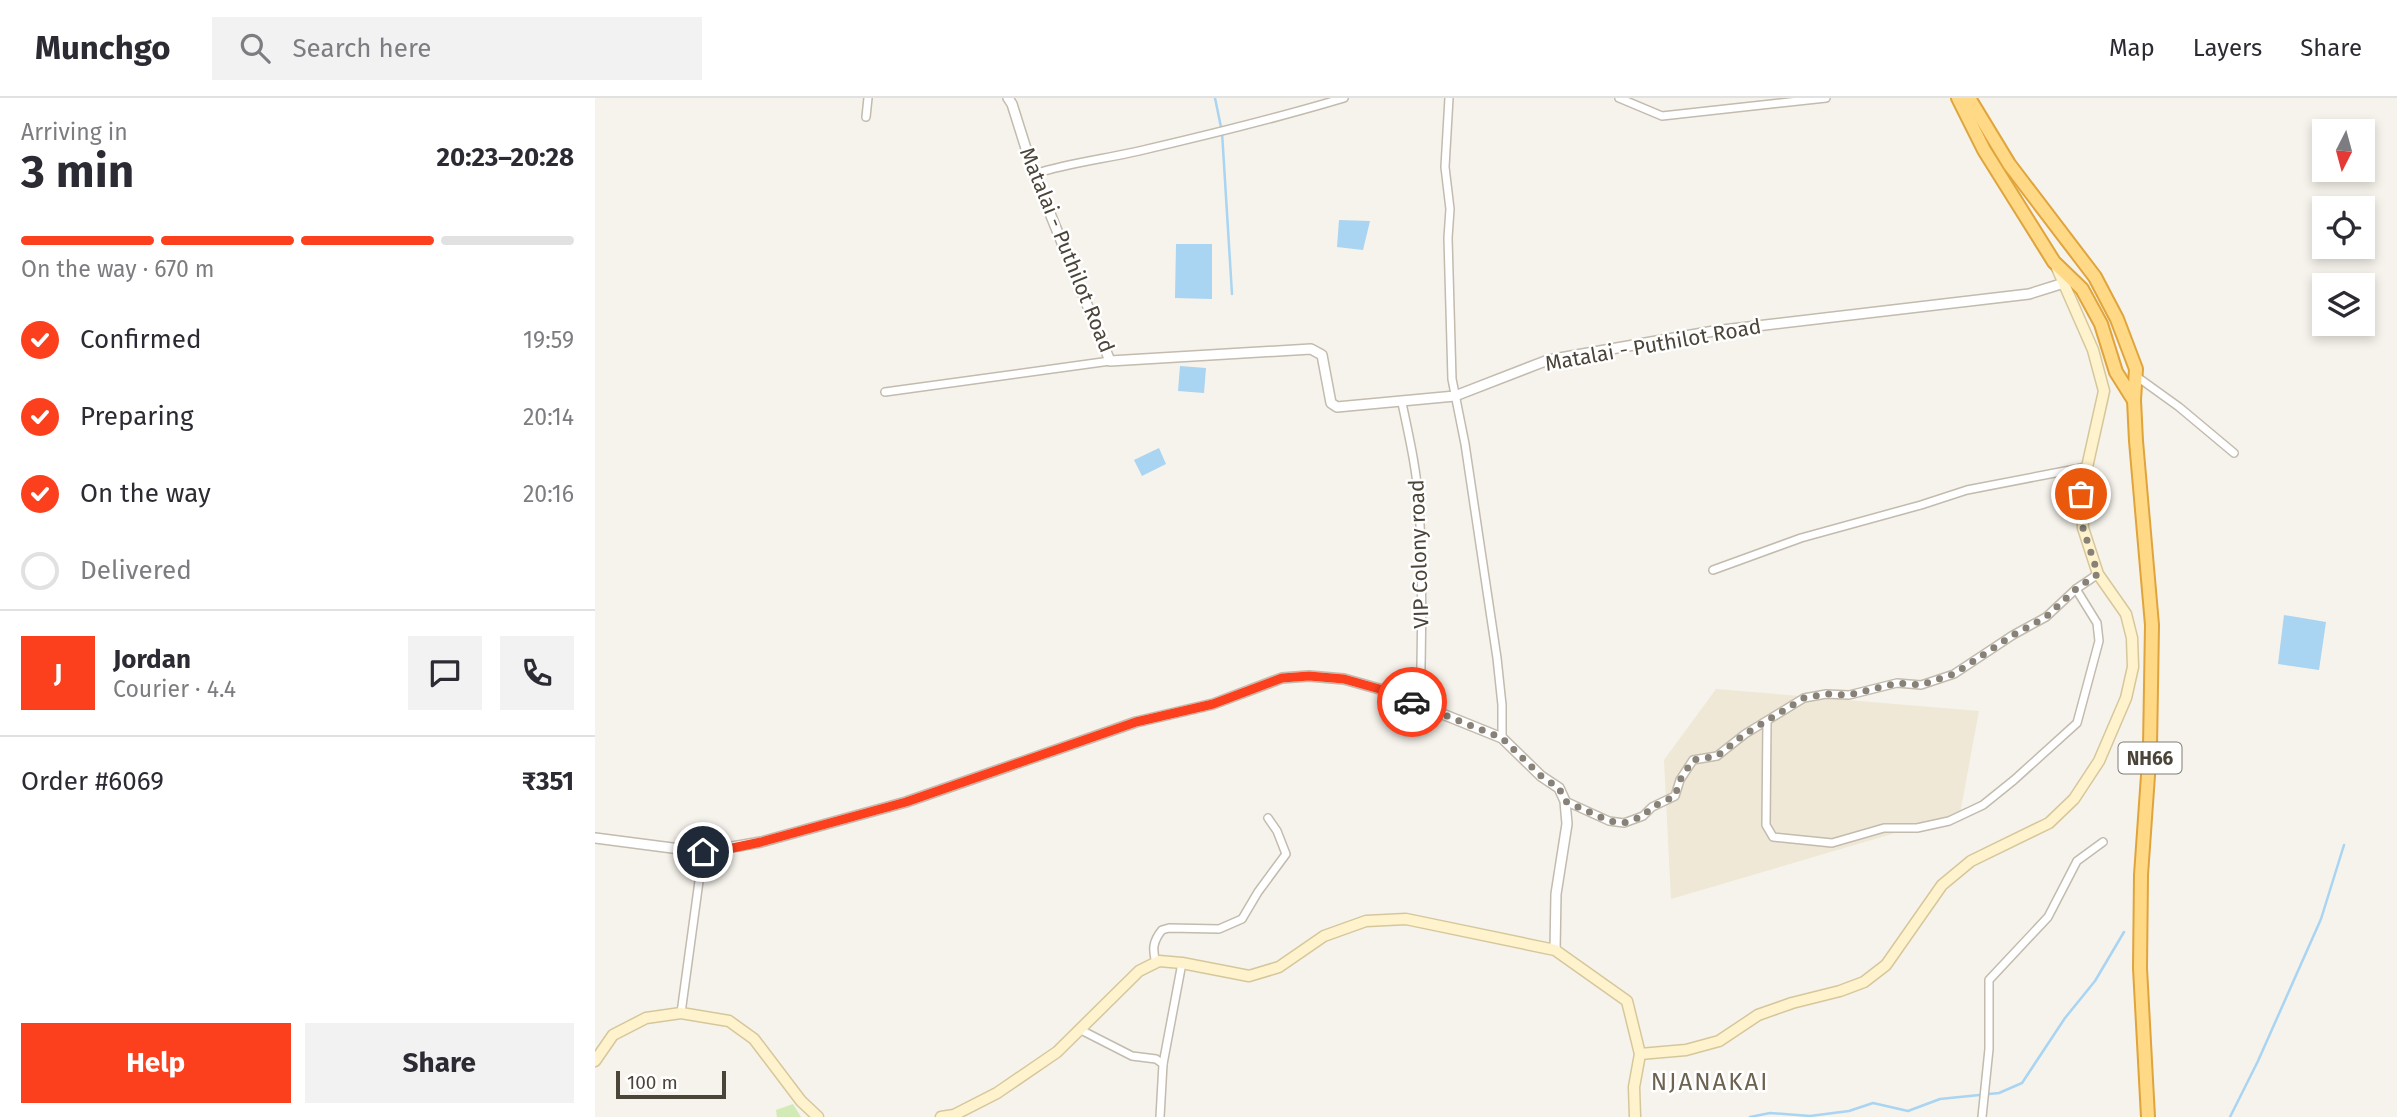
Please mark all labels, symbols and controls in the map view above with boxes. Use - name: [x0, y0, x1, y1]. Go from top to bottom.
- search box: [212, 17, 702, 80]
- text: Munchgo: [35, 28, 170, 68]
- icon: search: [236, 29, 274, 67]
- text: Search here: [292, 33, 431, 64]
- text: Map: [2109, 34, 2155, 62]
- text: Layers: [2193, 34, 2262, 62]
- text: Share: [2300, 34, 2362, 62]
- text: Arriving in: [21, 118, 128, 146]
- north arrow: [2312, 119, 2375, 182]
- map controls: [2312, 119, 2375, 336]
- text: 20:23–20:28: [437, 142, 574, 173]
- text: 3 min: [21, 144, 134, 199]
- street label: Matalai - Puthilot Road: [1014, 144, 1120, 356]
- button: locate: [2312, 196, 2375, 259]
- text: On the way · 670 m: [21, 255, 215, 283]
- button: layers: [2312, 273, 2375, 336]
- street label: Matalai - Puthilot Road: [1543, 313, 1763, 377]
- icon: check: [21, 321, 59, 359]
- text: Confirmed: [80, 324, 201, 355]
- text: 19:59: [523, 326, 574, 354]
- icon: check: [21, 398, 59, 436]
- text: Preparing: [80, 401, 193, 432]
- text: 20:14: [523, 403, 574, 431]
- pin: [2051, 464, 2111, 524]
- icon: check: [21, 475, 59, 513]
- icon: bag: [2062, 475, 2100, 513]
- text: On the way: [80, 478, 211, 509]
- street label: VIP Colony road: [1403, 479, 1435, 629]
- text: 20:16: [523, 480, 574, 508]
- text: Delivered: [80, 555, 192, 586]
- button: chat: [408, 636, 482, 710]
- button: phone: [500, 636, 574, 710]
- text: Jordan: [113, 644, 191, 675]
- text: J: [54, 658, 62, 689]
- courier: [1377, 667, 1447, 737]
- text: Courier · 4.4: [113, 675, 236, 703]
- icon: car: [1393, 683, 1431, 721]
- road number: NH66: [2119, 743, 2181, 774]
- text: Order #6069: [21, 766, 164, 797]
- text: ₹351: [522, 766, 574, 797]
- pin: [673, 822, 733, 882]
- icon: home: [684, 833, 722, 871]
- button: Help: [21, 1023, 291, 1103]
- button: Share: [305, 1023, 574, 1103]
- scale bar: [616, 1068, 726, 1100]
- district label: NJANAKAI: [1651, 1068, 1769, 1096]
- text: 100 m: [627, 1071, 678, 1094]

